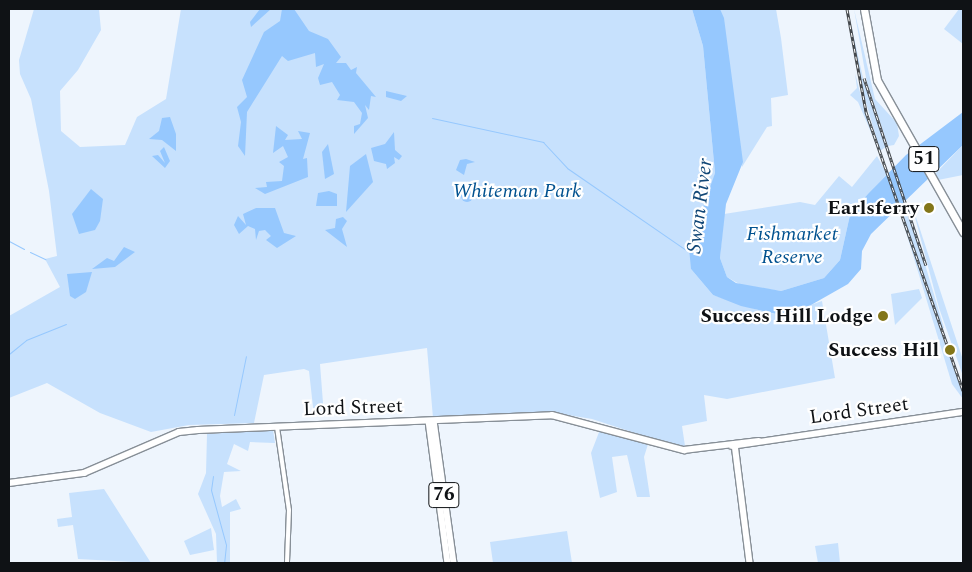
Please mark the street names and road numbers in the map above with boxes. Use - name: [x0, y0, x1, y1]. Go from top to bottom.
- road number: 51: [908, 142, 940, 176]
- street label: Lord Street: [808, 392, 910, 430]
- street label: Lord Street: [303, 394, 403, 422]
- road number: 76: [428, 478, 460, 512]

